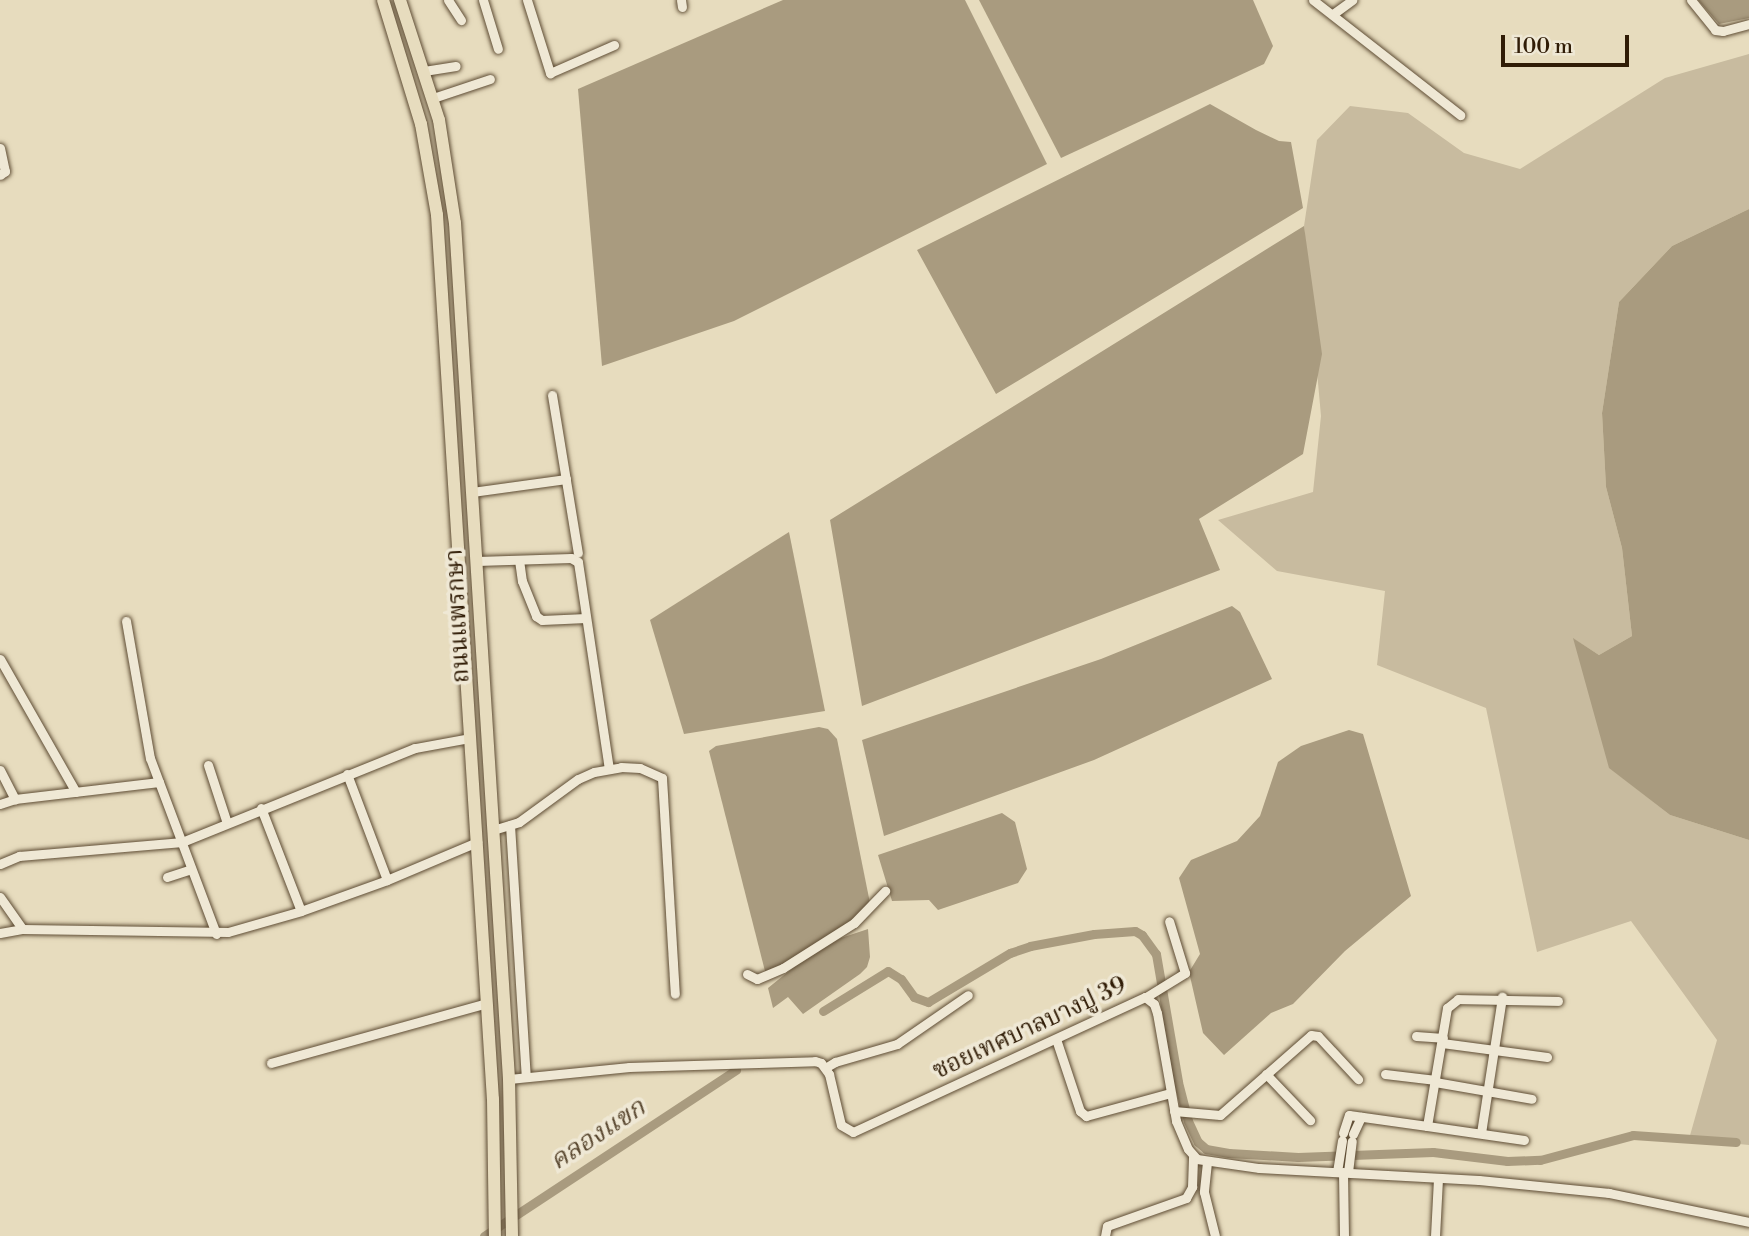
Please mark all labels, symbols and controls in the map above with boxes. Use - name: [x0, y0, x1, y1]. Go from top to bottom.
- scale bar: [1504, 21, 1632, 65]
- text: 100 m: [1514, 34, 1573, 60]
- street label: ถนนแพรกษา: [441, 548, 477, 684]
- street label: ซอยเทศบาลบางปู 39: [929, 972, 1131, 1086]
- water label: คลองแขก: [544, 1093, 652, 1177]

